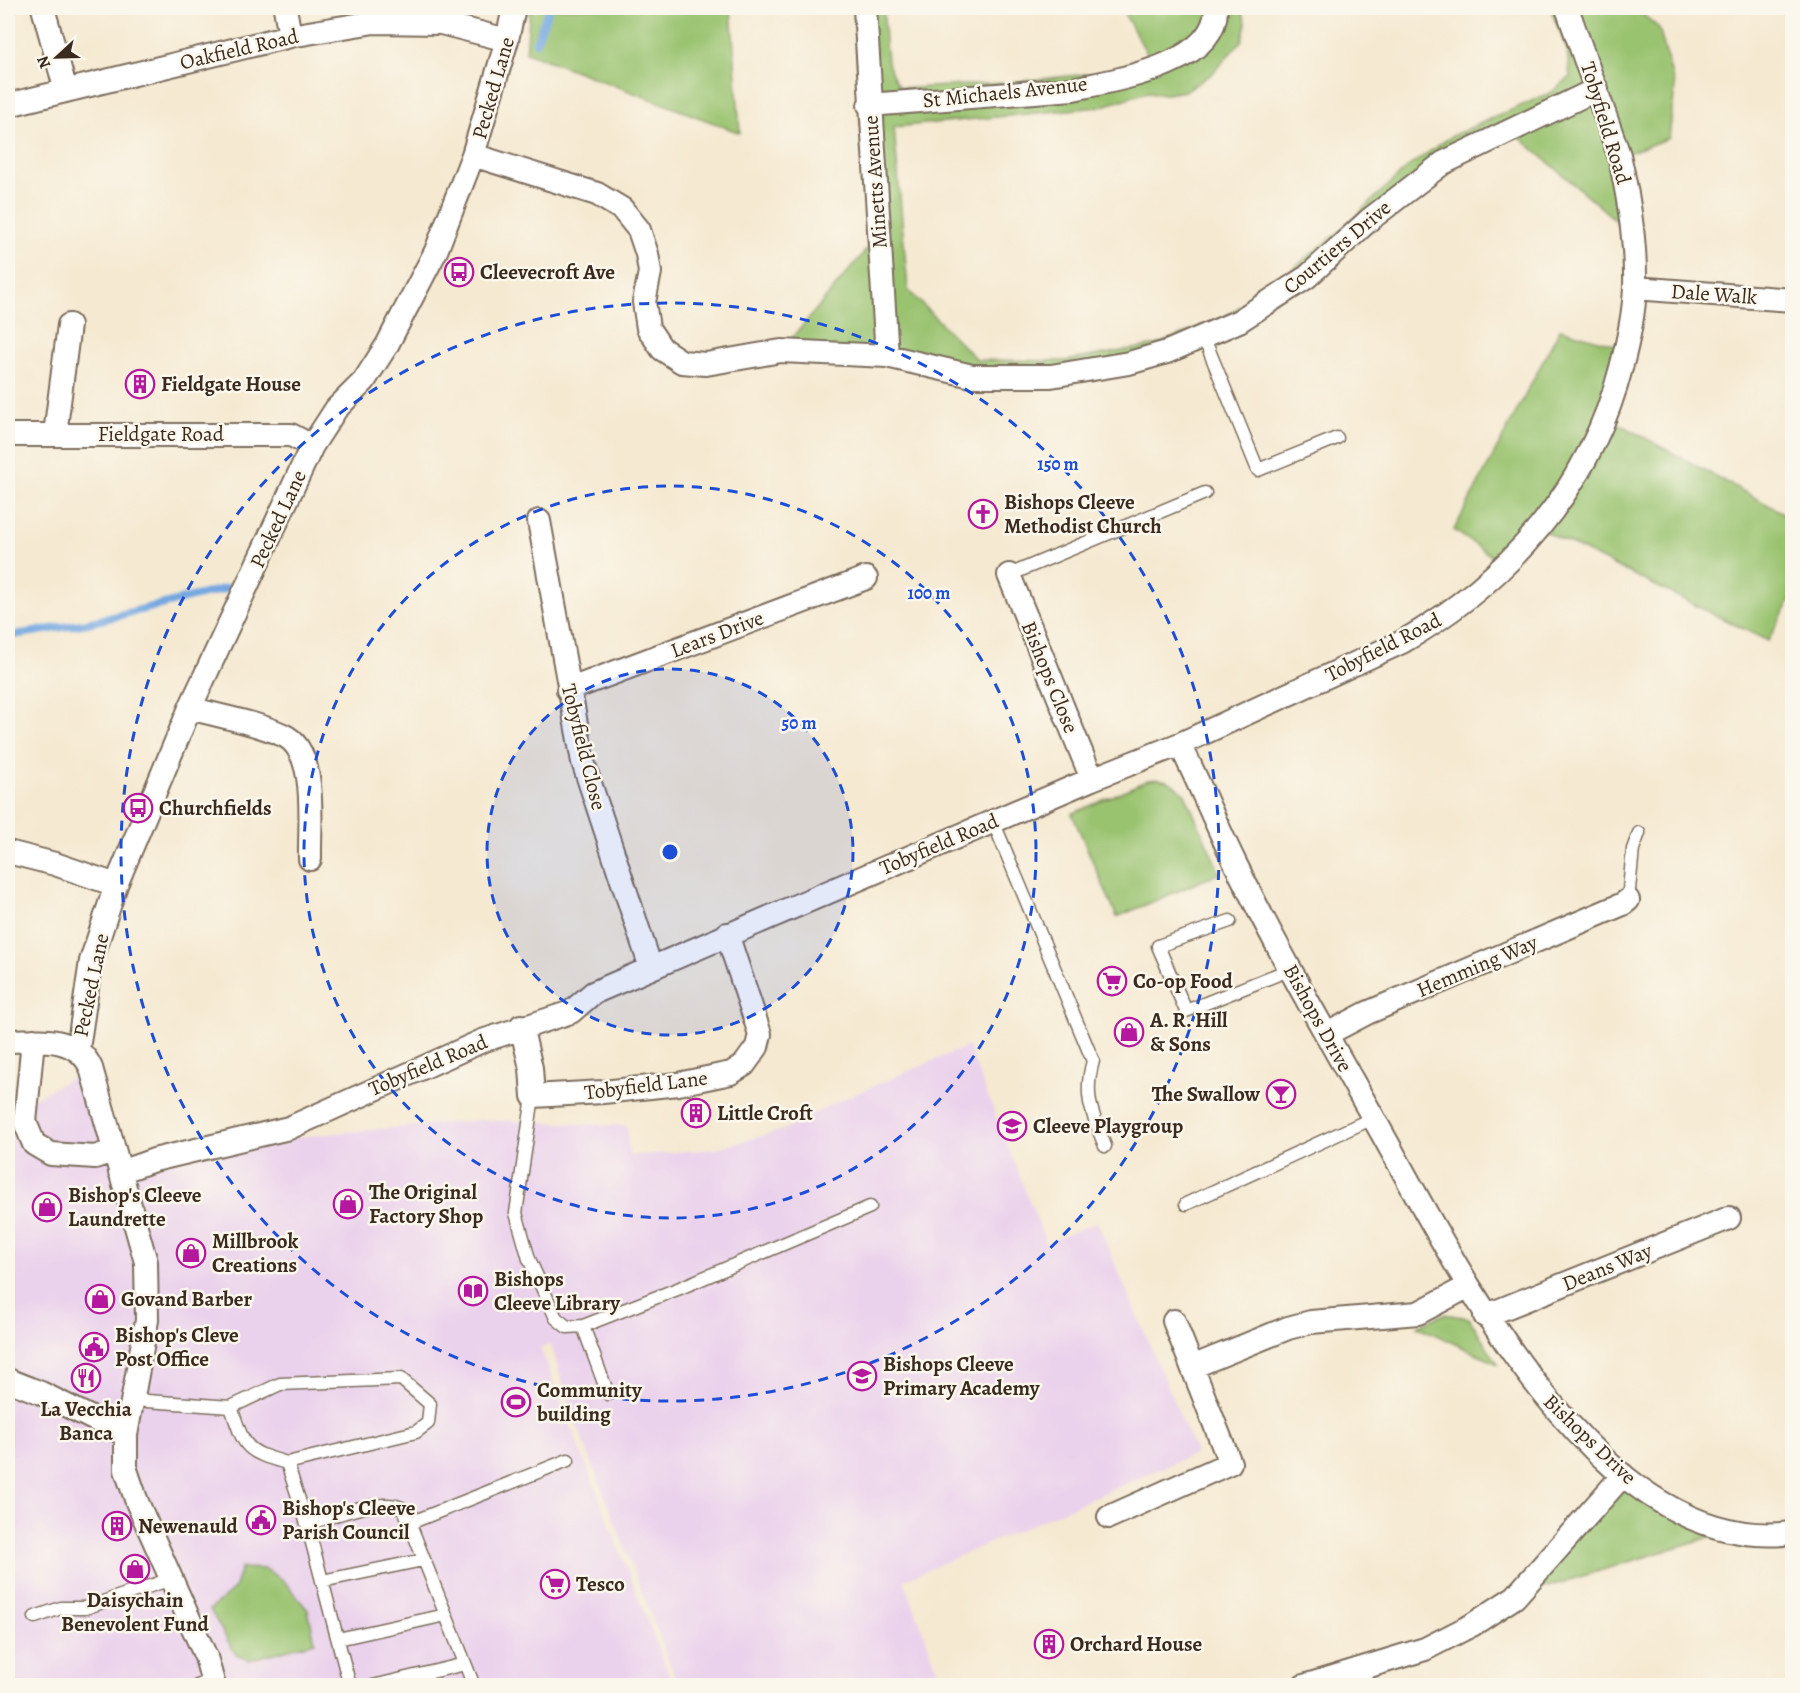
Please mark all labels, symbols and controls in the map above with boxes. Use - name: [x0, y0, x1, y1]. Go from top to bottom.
- street label: Oakfield Road: [177, 22, 302, 76]
- north arrow: [27, 27, 87, 87]
- street label: Pecked Lane: [465, 34, 521, 142]
- text: N: [32, 52, 56, 72]
- street label: Tobyfield Road: [1574, 58, 1638, 188]
- street label: St Michaels Avenue: [921, 69, 1089, 115]
- street label: Minetts Avenue: [856, 114, 894, 250]
- street label: Courtiers Drive: [1277, 194, 1397, 300]
- bus stop icon: Cleevecroft Ave: [443, 256, 475, 288]
- place label: Cleevecroft Ave: [480, 258, 615, 286]
- street label: Dale Walk: [1670, 277, 1759, 311]
- building icon: Fieldgate House: [124, 368, 156, 400]
- place label: Fieldgate House: [161, 370, 301, 398]
- street label: Fieldgate Road: [98, 420, 225, 448]
- text: 150 m: [1037, 452, 1079, 476]
- street label: Pecked Lane: [243, 465, 313, 573]
- place label: Bishops Cleeve Methodist Church: [1004, 488, 1162, 540]
- church icon: Bishops Cleeve Methodist Church: [967, 498, 999, 530]
- text: 100 m: [908, 581, 950, 605]
- street label: Lears Drive: [666, 603, 768, 665]
- street label: Tobyfield Road: [1320, 606, 1446, 688]
- street label: Bishops Close: [1015, 617, 1085, 737]
- street label: Tobyfield Close: [555, 681, 613, 813]
- text: 50 m: [782, 711, 816, 735]
- bus stop icon: Churchfields: [122, 792, 154, 824]
- place label: Churchfields: [159, 794, 272, 822]
- street label: Tobyfield Road: [875, 806, 1003, 882]
- centre of rings: [660, 842, 680, 862]
- street label: Hemming Way: [1412, 928, 1542, 1004]
- street label: Pecked Lane: [66, 931, 116, 1039]
- street label: Bishops Drive: [1277, 959, 1359, 1077]
- supermarket icon: Co-op Food: [1096, 965, 1128, 997]
- place label: Co-op Food: [1133, 967, 1233, 995]
- place label: A. R. Hill & Sons: [1149, 1006, 1228, 1058]
- shop icon: A. R. Hill & Sons: [1113, 1016, 1145, 1048]
- street label: Tobyfield Road: [364, 1027, 492, 1103]
- street label: Tobyfield Lane: [583, 1064, 709, 1106]
- bar icon: The Swallow: [1265, 1078, 1297, 1110]
- place label: The Swallow: [1152, 1080, 1261, 1108]
- building icon: Little Croft: [680, 1097, 712, 1129]
- place label: Little Croft: [717, 1099, 813, 1127]
- school or university icon: Cleeve Playgroup: [996, 1110, 1028, 1142]
- place label: Cleeve Playgroup: [1033, 1112, 1183, 1140]
- place label: The Original Factory Shop: [369, 1178, 483, 1230]
- place label: Bishop's Cleeve Laundrette: [68, 1181, 202, 1233]
- shop icon: The Original Factory Shop: [332, 1188, 364, 1220]
- shop icon: Bishop's Cleeve Laundrette: [31, 1191, 63, 1223]
- place label: Millbrook Creations: [212, 1227, 299, 1279]
- street label: Deans Way: [1558, 1236, 1657, 1298]
- shop icon: Millbrook Creations: [175, 1237, 207, 1269]
- place label: Bishops Cleeve Library: [494, 1265, 621, 1317]
- library icon: Bishops Cleeve Library: [457, 1275, 489, 1307]
- shop icon: Govand Barber: [84, 1283, 116, 1315]
- place label: Govand Barber: [121, 1285, 253, 1313]
- place label: Bishop's Cleve Post Office: [115, 1321, 239, 1373]
- public building icon: Bishop's Cleve Post Office: [78, 1331, 110, 1363]
- place label: Bishops Cleeve Primary Academy: [883, 1350, 1041, 1402]
- school or university icon: Bishops Cleeve Primary Academy: [846, 1360, 878, 1392]
- restaurant icon: La Vecchia Banca: [70, 1362, 102, 1394]
- place label: Community building: [536, 1376, 643, 1428]
- sports icon: Community building: [500, 1386, 532, 1418]
- street label: Bishops Drive: [1537, 1388, 1643, 1490]
- place label: La Vecchia Banca: [40, 1395, 133, 1447]
- place label: Bishop's Cleeve Parish Council: [282, 1494, 416, 1546]
- public building icon: Bishop's Cleeve Parish Council: [245, 1504, 277, 1536]
- building icon: Newenauld: [101, 1510, 133, 1542]
- place label: Newenauld: [138, 1512, 238, 1540]
- shop icon: Daisychain Benevolent Fund: [119, 1553, 151, 1585]
- supermarket icon: Tesco: [539, 1568, 571, 1600]
- place label: Tesco: [576, 1570, 625, 1598]
- place label: Daisychain Benevolent Fund: [61, 1586, 210, 1638]
- building icon: Orchard House: [1033, 1628, 1065, 1660]
- place label: Orchard House: [1070, 1630, 1202, 1658]

